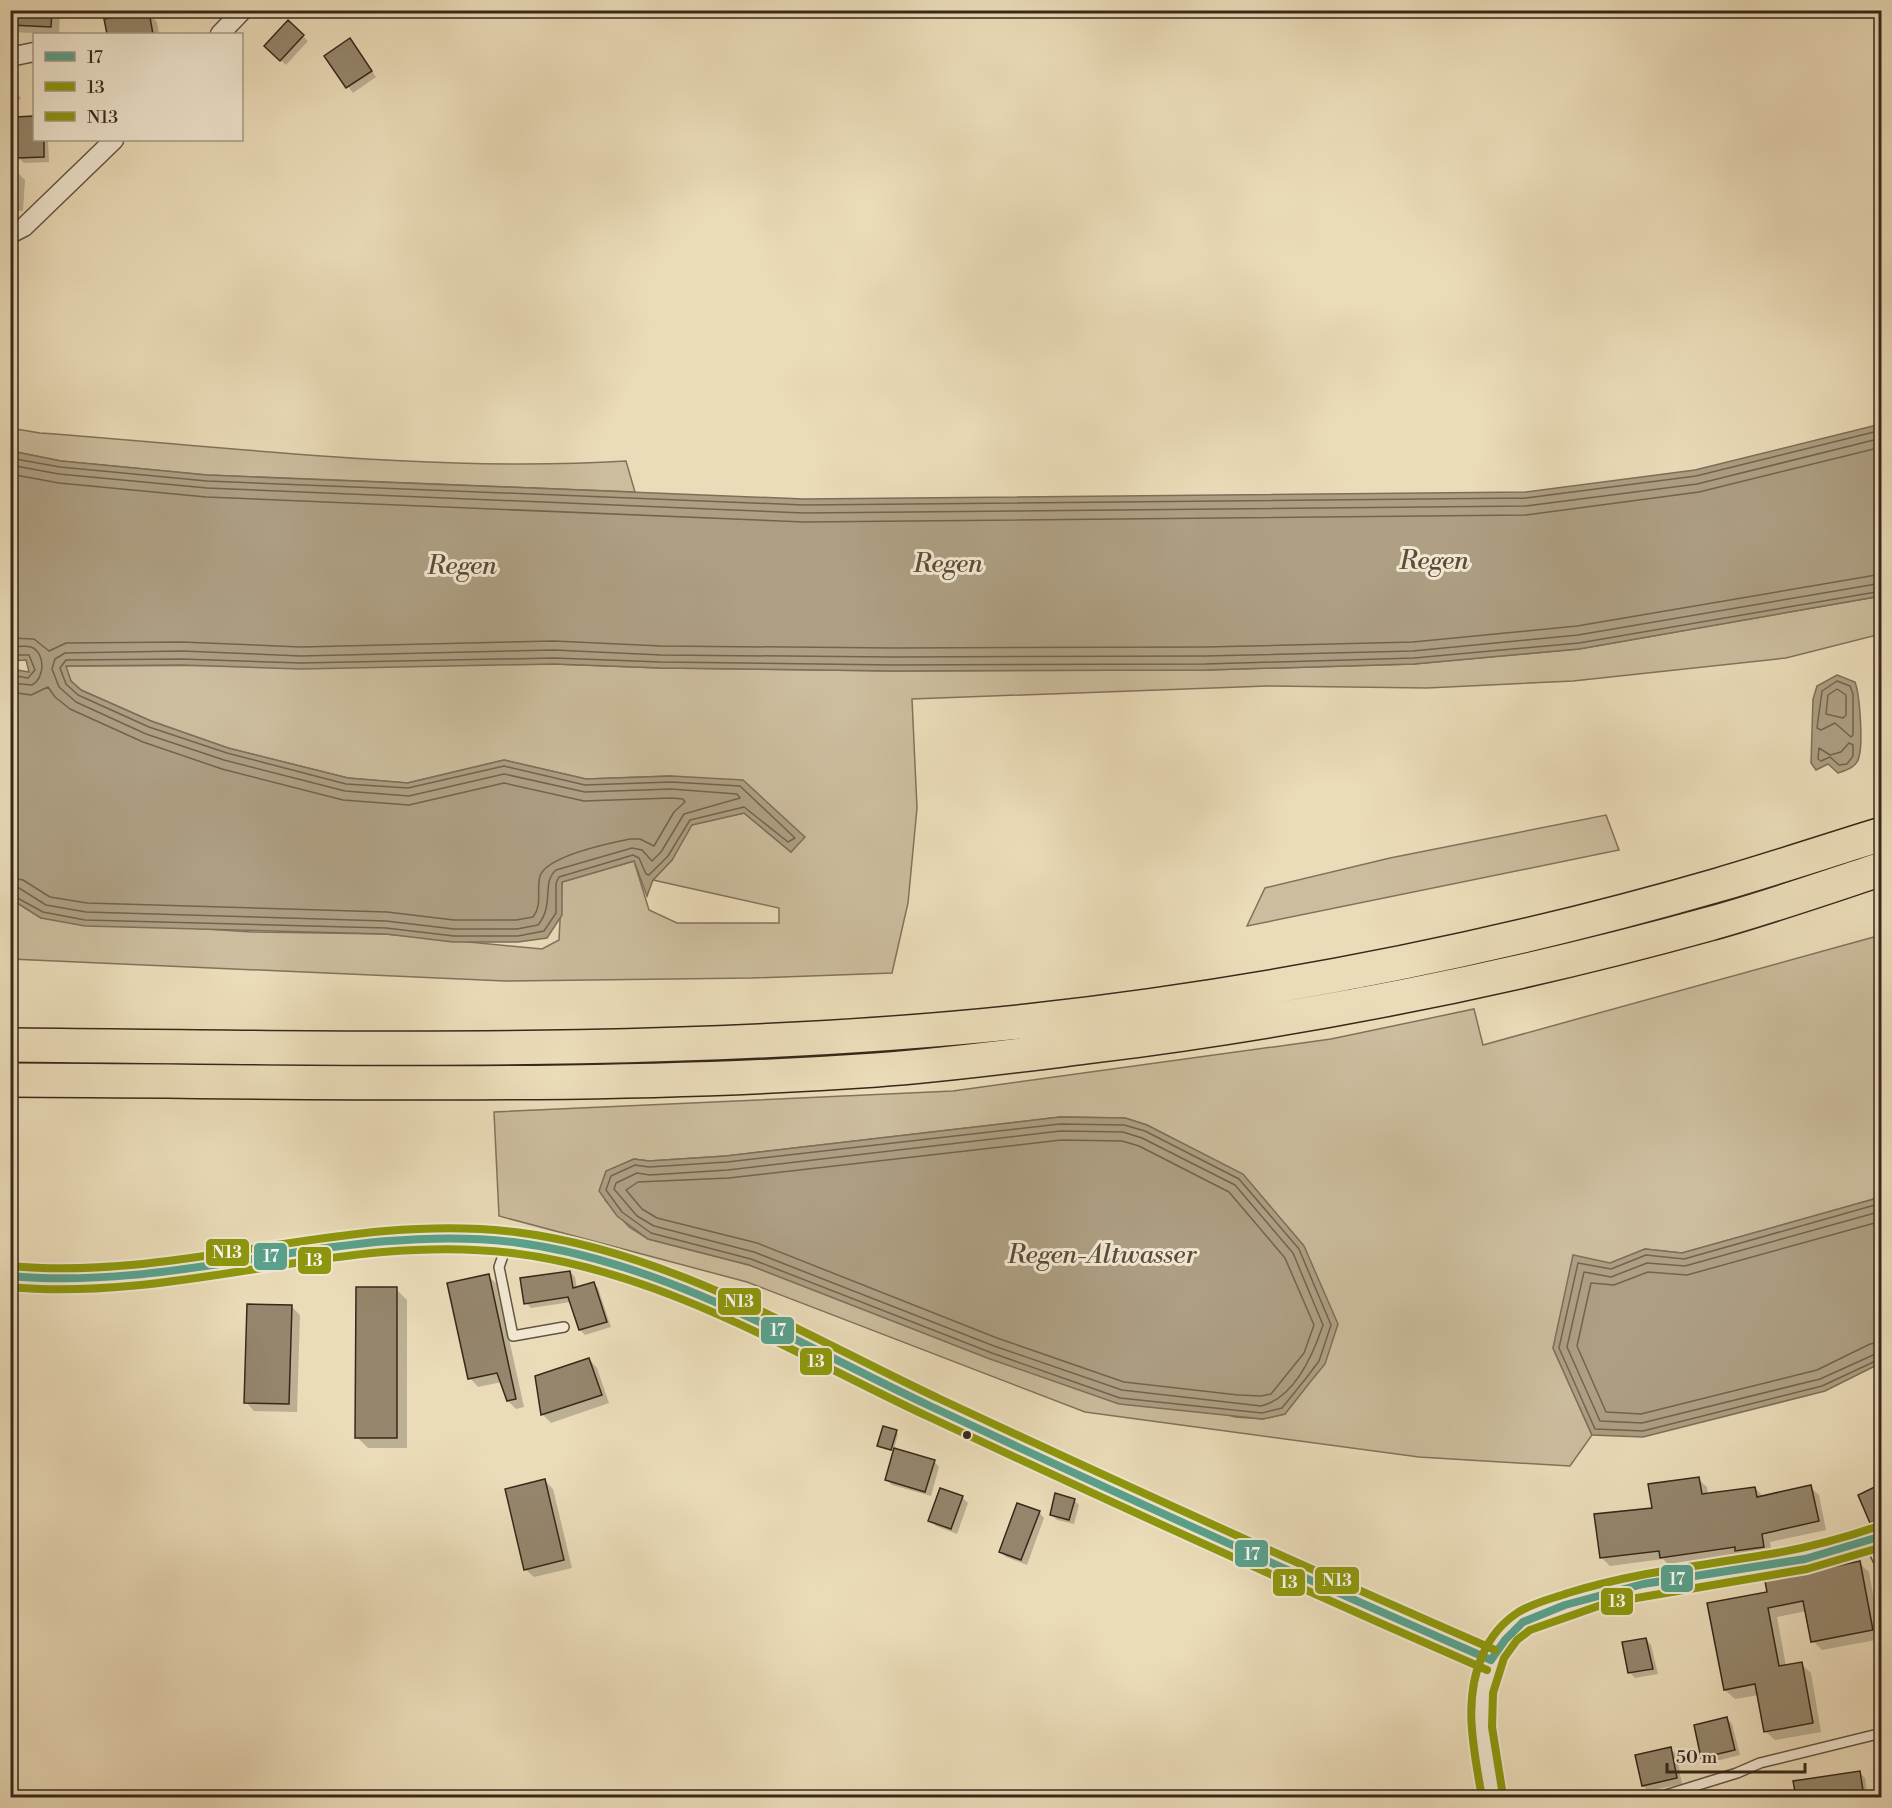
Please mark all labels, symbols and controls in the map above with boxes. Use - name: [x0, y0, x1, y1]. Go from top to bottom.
- legend: [33, 33, 243, 141]
- text: 17: [87, 46, 103, 69]
- text: 13: [87, 76, 105, 99]
- text: N13: [87, 106, 118, 129]
- water label: Regen: [1398, 545, 1469, 577]
- water label: Regen: [912, 548, 983, 580]
- water label: Regen: [426, 550, 497, 582]
- line badge: N13: [205, 1238, 250, 1267]
- water label: Regen-Altwasser: [1006, 1239, 1197, 1271]
- line badge: 17: [253, 1242, 288, 1271]
- text: N13: [212, 1243, 242, 1263]
- line badge: 13: [297, 1246, 332, 1275]
- text: 17: [263, 1247, 280, 1267]
- text: 13: [305, 1251, 323, 1271]
- line badge: N13: [717, 1287, 762, 1316]
- text: N13: [724, 1292, 754, 1312]
- line badge: 17: [760, 1316, 795, 1345]
- text: 17: [770, 1321, 787, 1341]
- line badge: 13: [799, 1347, 833, 1376]
- text: 13: [807, 1352, 825, 1372]
- unlabelled marker: [961, 1429, 973, 1441]
- line badge: 17: [1234, 1539, 1269, 1568]
- text: 17: [1244, 1545, 1261, 1565]
- line badge: 17: [1660, 1564, 1694, 1593]
- line badge: N13: [1314, 1566, 1360, 1595]
- line badge: 13: [1272, 1568, 1306, 1597]
- text: 17: [1669, 1570, 1686, 1590]
- text: N13: [1322, 1571, 1352, 1591]
- text: 13: [1280, 1573, 1298, 1593]
- line badge: 13: [1600, 1587, 1634, 1616]
- text: 13: [1608, 1592, 1626, 1612]
- scale bar: [1667, 1736, 1805, 1774]
- text: 50 m: [1676, 1746, 1718, 1769]

